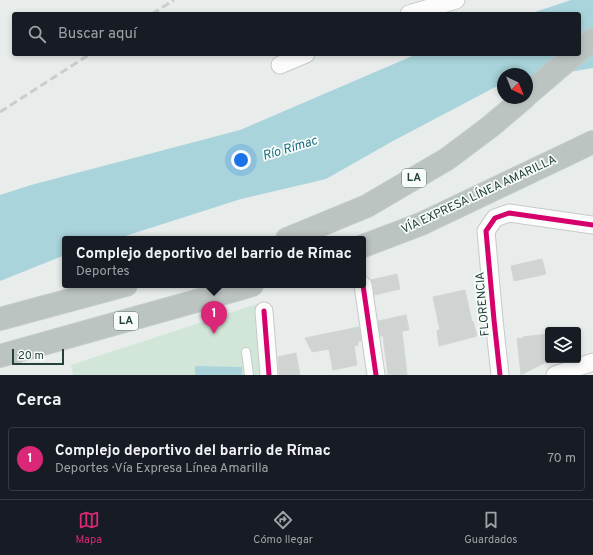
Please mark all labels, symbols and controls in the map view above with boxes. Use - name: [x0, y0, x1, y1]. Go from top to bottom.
- search box: [12, 12, 581, 56]
- icon: search: [26, 23, 48, 45]
- text: Buscar aquí: [58, 25, 137, 44]
- north arrow: [497, 68, 533, 104]
- water label: Río Rímac: [261, 133, 320, 165]
- your location: [231, 150, 251, 170]
- street label: VÍA EXPRESA LÍNEA AMARILLA: [399, 152, 559, 238]
- road number: LA: [402, 169, 426, 187]
- popup: [62, 236, 366, 288]
- text: Complejo deportivo del barrio de Rímac: [76, 245, 352, 264]
- text: Deportes: [76, 264, 130, 280]
- street label: FLORENCIA: [472, 271, 494, 337]
- pin: 1: [201, 301, 227, 334]
- road number: LA: [114, 312, 138, 330]
- map controls: [545, 327, 581, 363]
- button: layers: [545, 327, 581, 363]
- scale bar: [12, 347, 64, 366]
- text: 20 m: [18, 349, 44, 363]
- text: Cerca: [16, 390, 62, 412]
- text: Complejo deportivo del barrio de Rímac: [55, 442, 331, 461]
- text: 1: [27, 451, 33, 467]
- text: 70 m: [547, 451, 576, 467]
- text: Deportes · Vía Expresa Línea Amarilla: [55, 461, 268, 477]
- tab: Mapa: [76, 509, 102, 547]
- tab: Cómo llegar: [253, 509, 313, 547]
- tab: Guardados: [464, 509, 517, 547]

